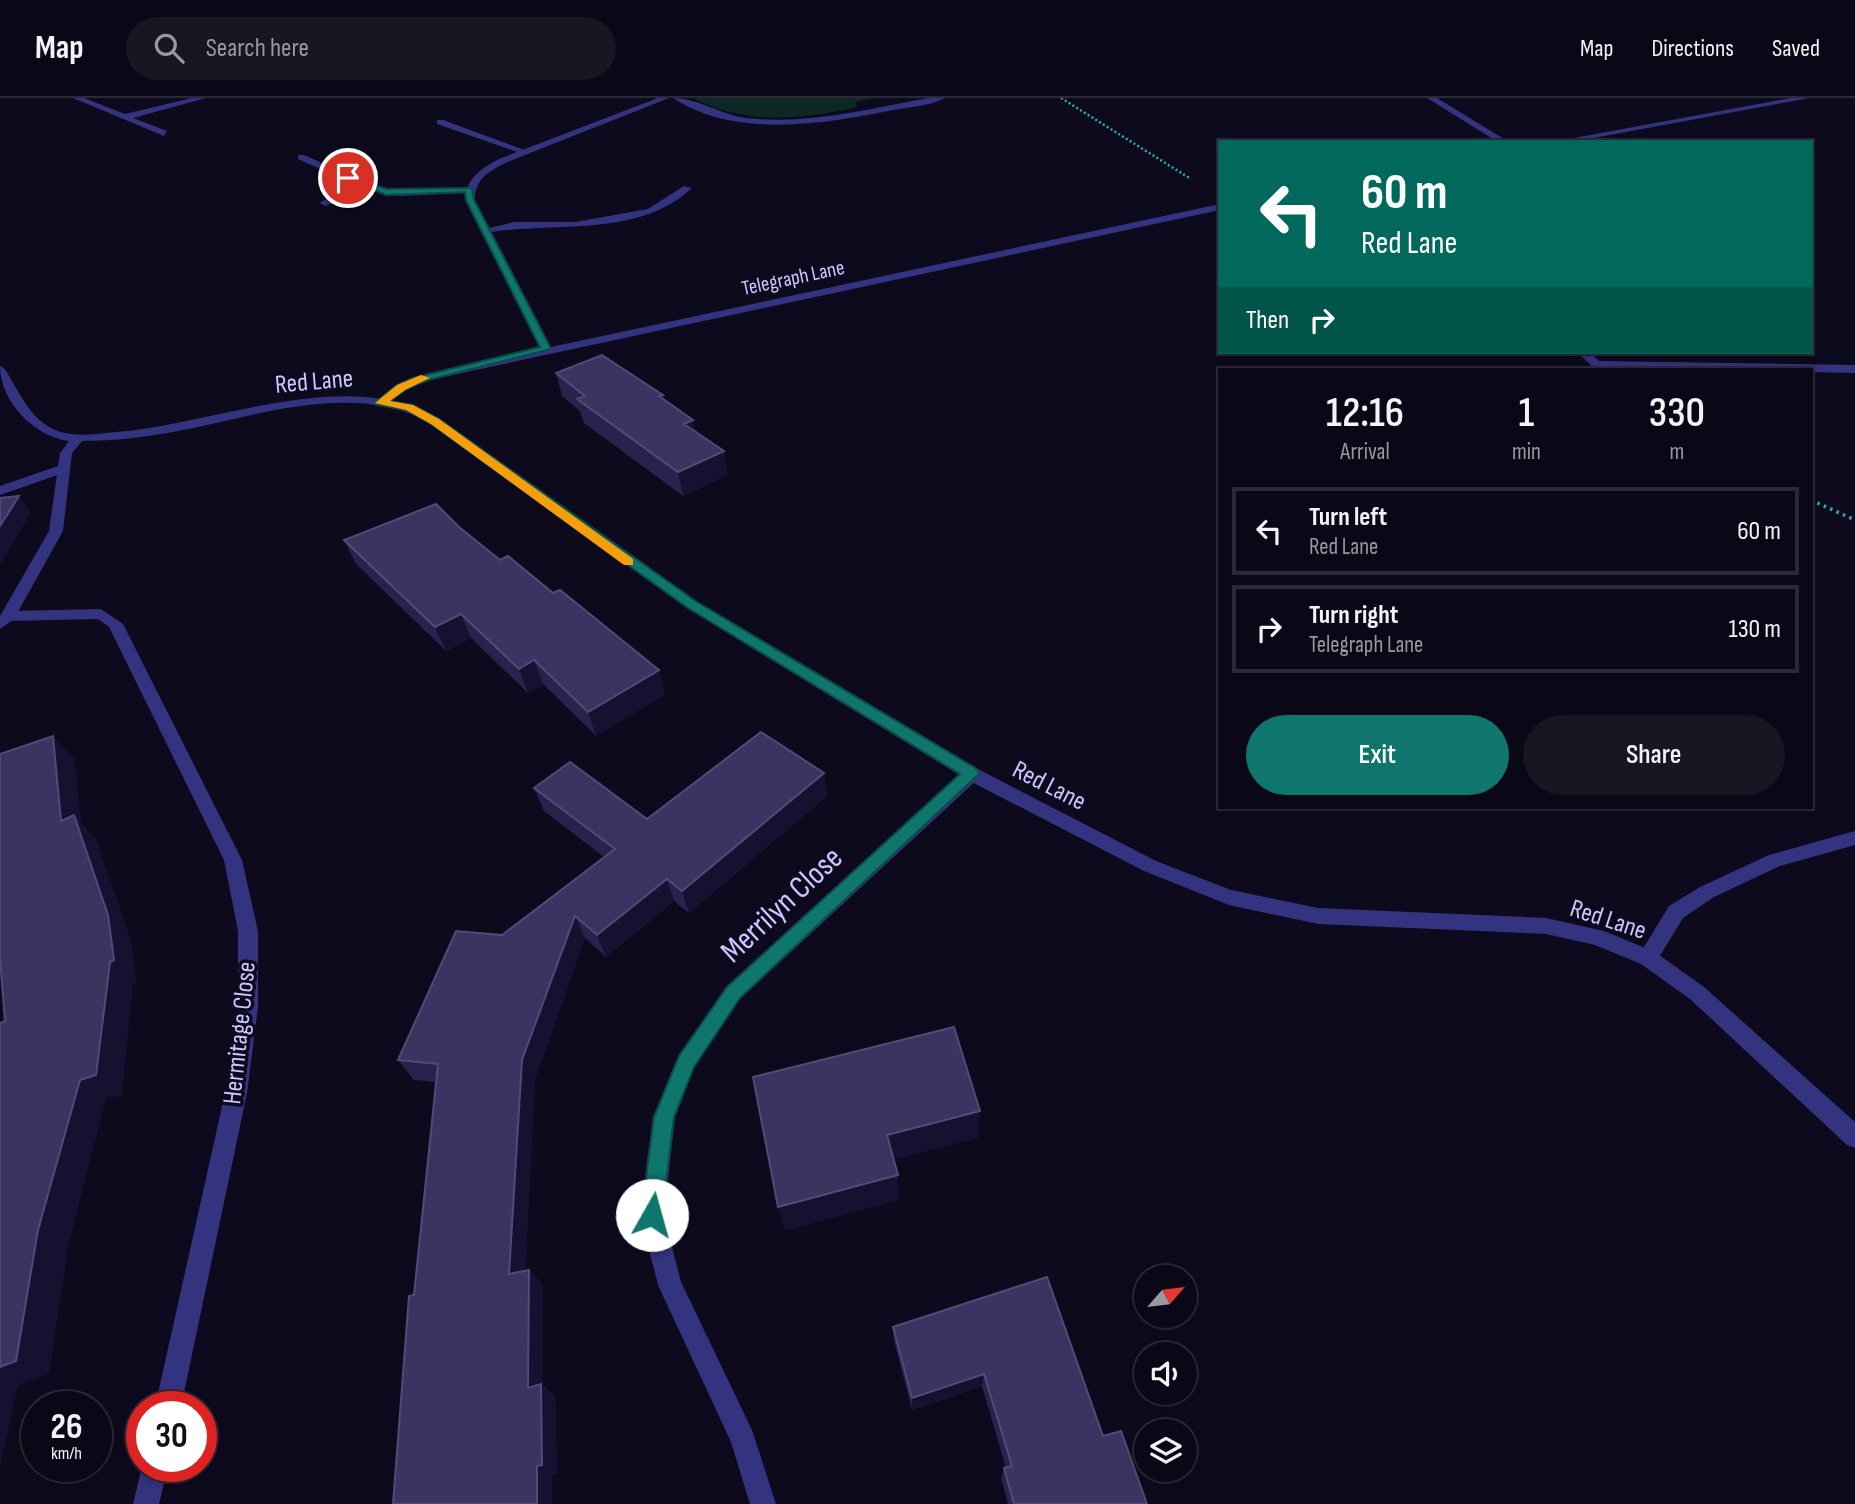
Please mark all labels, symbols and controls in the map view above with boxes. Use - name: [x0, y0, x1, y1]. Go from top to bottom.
- search box: [126, 17, 616, 80]
- text: Map: [35, 28, 84, 68]
- icon: search: [150, 29, 188, 67]
- text: Search here: [206, 33, 309, 64]
- text: Map: [1580, 34, 1613, 63]
- text: Directions: [1651, 34, 1734, 63]
- text: Saved: [1772, 34, 1820, 63]
- pin: [318, 148, 378, 208]
- icon: arrive: [329, 159, 367, 197]
- text: 60 m: [1361, 164, 1448, 223]
- icon: left: [1246, 168, 1337, 259]
- text: Red Lane: [1361, 224, 1457, 263]
- street label: Telegraph Lane: [739, 255, 847, 301]
- icon: right: [1303, 301, 1341, 339]
- text: Then: [1246, 305, 1289, 336]
- street label: Red Lane: [274, 363, 354, 401]
- text: 12:16: [1326, 388, 1404, 439]
- text: 1: [1518, 388, 1534, 439]
- text: 330: [1649, 388, 1705, 439]
- text: Arrival: [1340, 438, 1390, 466]
- text: min: [1512, 438, 1541, 466]
- text: m: [1669, 438, 1684, 466]
- text: Turn left: [1309, 502, 1387, 533]
- icon: left: [1250, 512, 1288, 550]
- text: 60 m: [1737, 516, 1781, 547]
- text: Red Lane: [1309, 533, 1378, 561]
- text: Turn right: [1309, 600, 1398, 631]
- icon: right: [1250, 610, 1288, 648]
- text: 130 m: [1729, 614, 1781, 645]
- text: Telegraph Lane: [1309, 631, 1423, 659]
- button: Exit: [1246, 715, 1509, 795]
- button: Share: [1523, 715, 1785, 795]
- street label: Red Lane: [1007, 754, 1091, 818]
- street label: Merrilyn Close: [713, 839, 851, 971]
- street label: Red Lane: [1566, 893, 1650, 947]
- street label: Hermitage Close: [217, 960, 263, 1106]
- position arrow: [615, 1178, 689, 1252]
- north arrow: [1134, 1265, 1197, 1328]
- map controls: [1134, 1265, 1197, 1482]
- button: sound: [1134, 1342, 1197, 1405]
- speed limit sign: 30: [126, 1391, 217, 1482]
- text: 26: [51, 1406, 82, 1449]
- button: layers: [1134, 1419, 1197, 1482]
- text: km/h: [51, 1443, 82, 1464]

